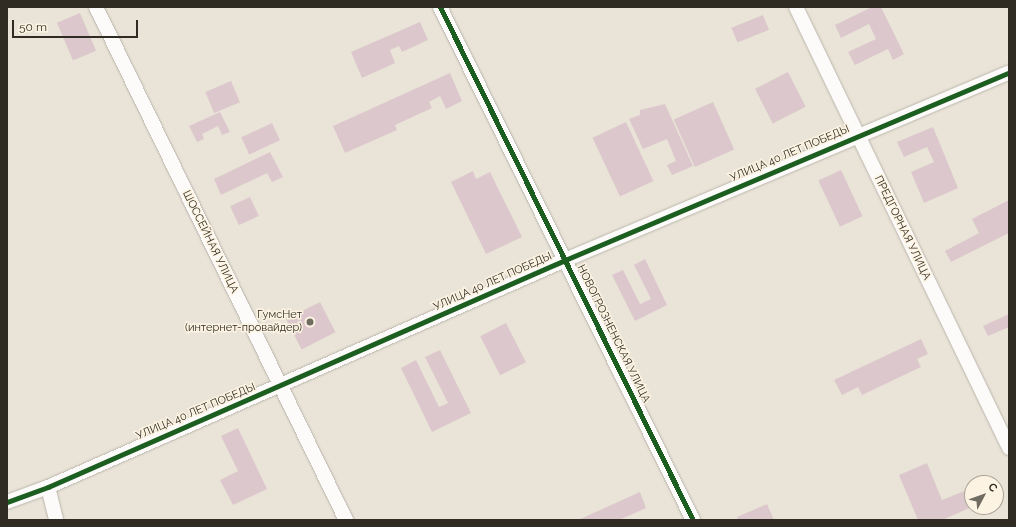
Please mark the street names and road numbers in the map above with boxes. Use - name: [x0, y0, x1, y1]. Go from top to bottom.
- street label: УЛИЦА 40 ЛЕТ ПОБЕДЫ: [728, 123, 852, 185]
- street label: ПРЕДГОРНАЯ УЛИЦА: [871, 174, 933, 282]
- street label: ШОССЕЙНАЯ УЛИЦА: [179, 188, 241, 296]
- street label: УЛИЦА 40 ЛЕТ ПОБЕДЫ: [431, 250, 555, 314]
- street label: НОВОГРОЗНЕНСКАЯ УЛИЦА: [574, 263, 652, 405]
- street label: УЛИЦА 40 ЛЕТ ПОБЕДЫ: [134, 381, 258, 443]

